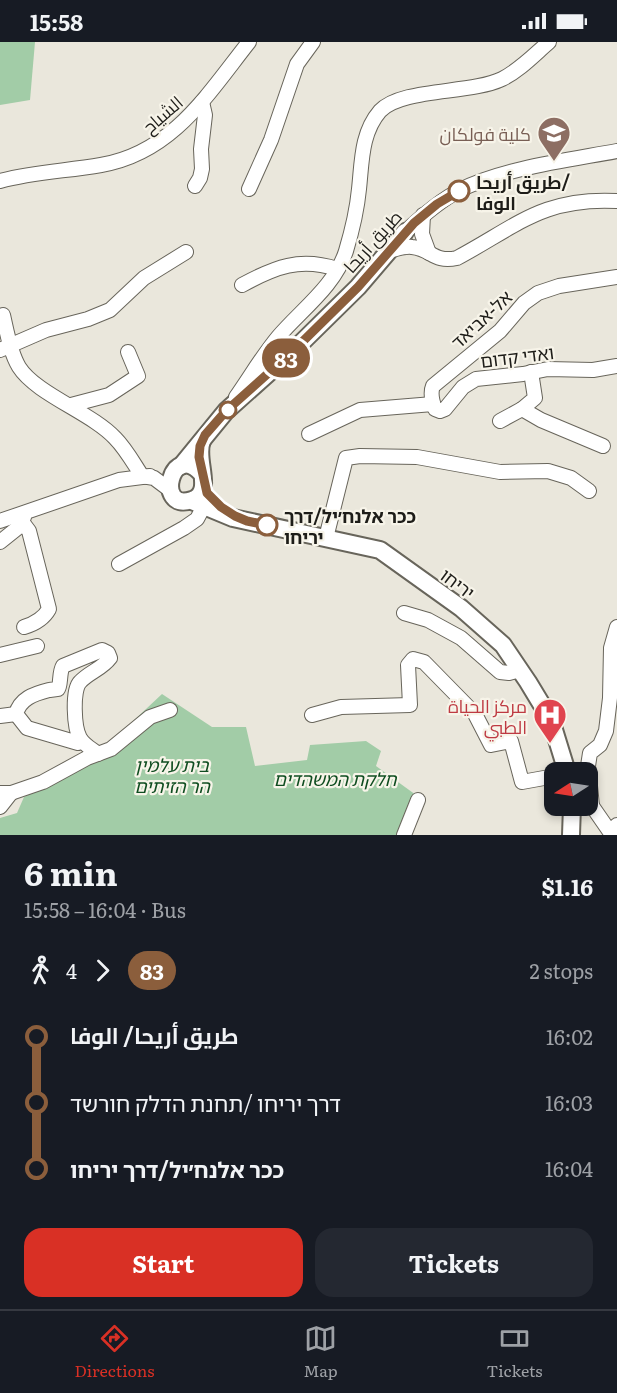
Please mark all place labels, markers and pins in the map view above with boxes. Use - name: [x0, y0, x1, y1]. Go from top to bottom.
- school or university icon: كلية فولكان: [536, 115, 572, 162]
- place label: كلية فولكان: [440, 120, 531, 147]
- place label: طريق أريحا/ الوفا: [476, 168, 571, 216]
- marker: طريق أريحا/ الوفا: [448, 180, 470, 202]
- unlabelled marker: [219, 401, 237, 419]
- place label: ככר אלנח׳יל/דרך יריחו: [284, 502, 416, 550]
- marker: ככר אלנח׳יל/דרך יריחו: [256, 514, 278, 536]
- place label: مركز الحياة الطبي: [448, 692, 527, 742]
- hospital icon: مركز الحياة الطبي: [532, 697, 568, 744]

